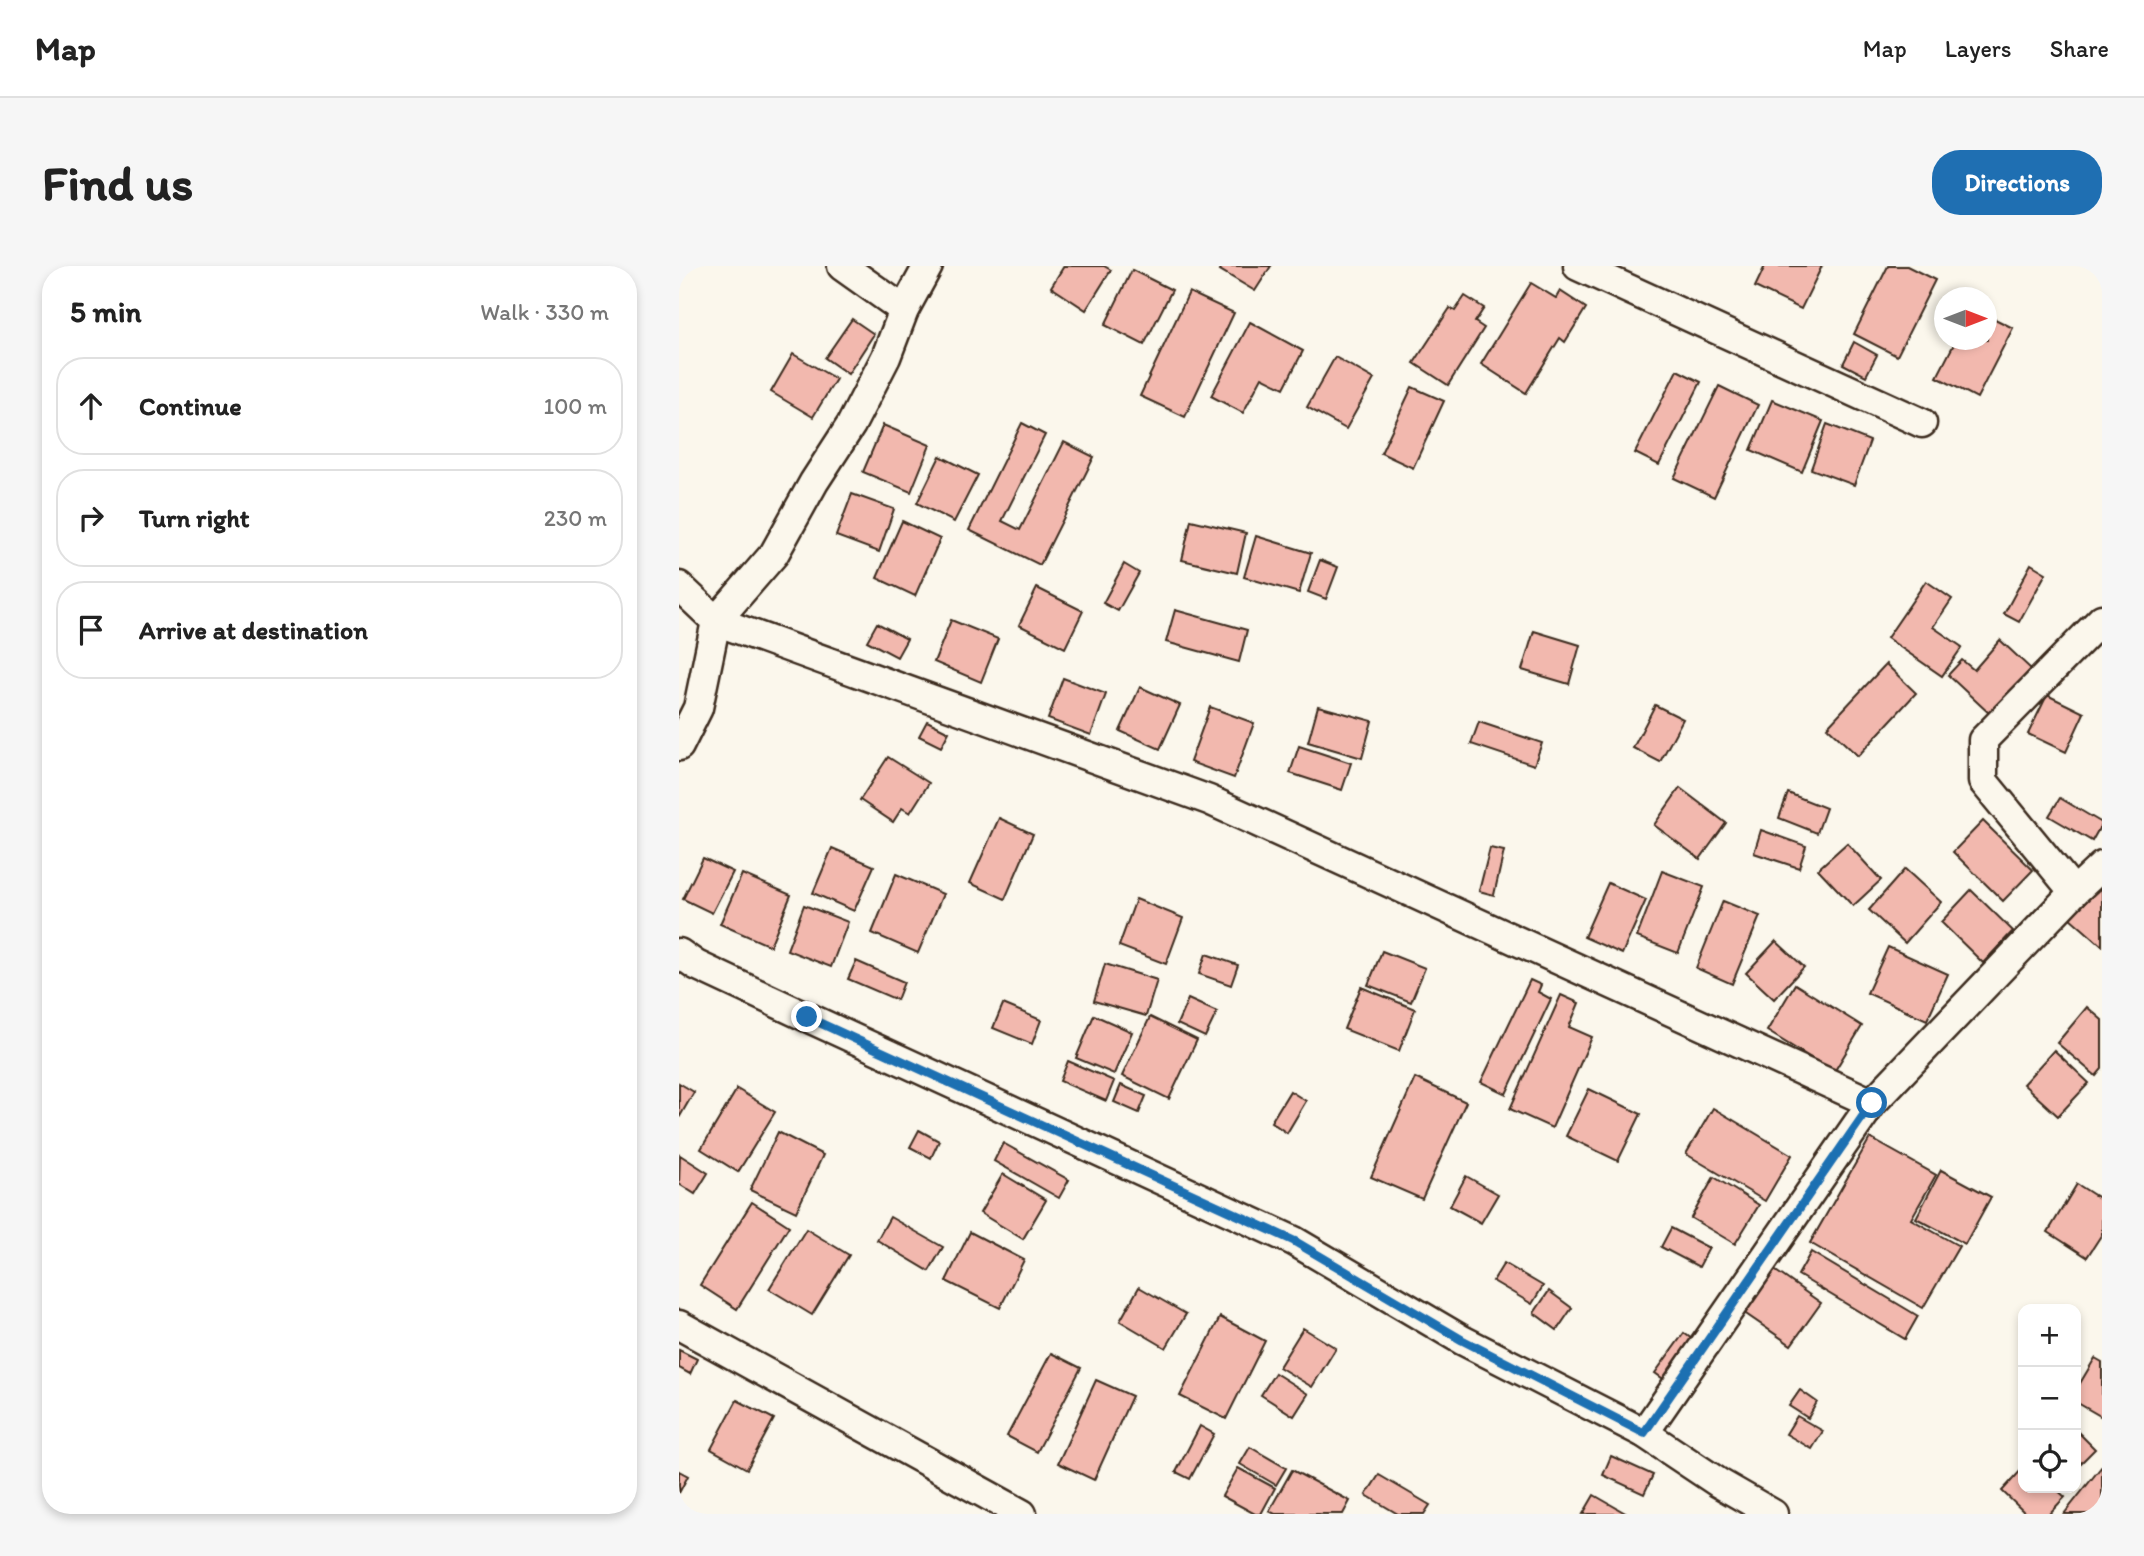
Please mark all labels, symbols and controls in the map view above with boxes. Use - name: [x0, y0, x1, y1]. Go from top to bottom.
- text: Map: [35, 29, 96, 68]
- text: Map: [1863, 34, 1907, 63]
- text: Layers: [1945, 34, 2012, 63]
- text: Share: [2050, 34, 2109, 63]
- button: Directions: [1932, 150, 2102, 215]
- text: Find us: [42, 153, 193, 212]
- north arrow: [1934, 287, 1997, 350]
- text: 5 min: [70, 293, 141, 330]
- text: Walk · 330 m: [480, 298, 609, 326]
- icon: ahead: [72, 387, 110, 425]
- text: Continue: [139, 390, 242, 422]
- text: 100 m: [543, 392, 607, 420]
- icon: right: [72, 499, 110, 537]
- text: Turn right: [139, 502, 250, 534]
- text: 230 m: [544, 504, 607, 532]
- icon: arrive: [72, 611, 110, 649]
- text: Arrive at destination: [139, 614, 368, 646]
- route end: [791, 1001, 822, 1032]
- route start: [1856, 1087, 1887, 1118]
- map controls: [2018, 1304, 2081, 1493]
- button: +: [2018, 1304, 2081, 1367]
- button: −: [2018, 1367, 2081, 1430]
- button: locate: [2018, 1430, 2081, 1493]

